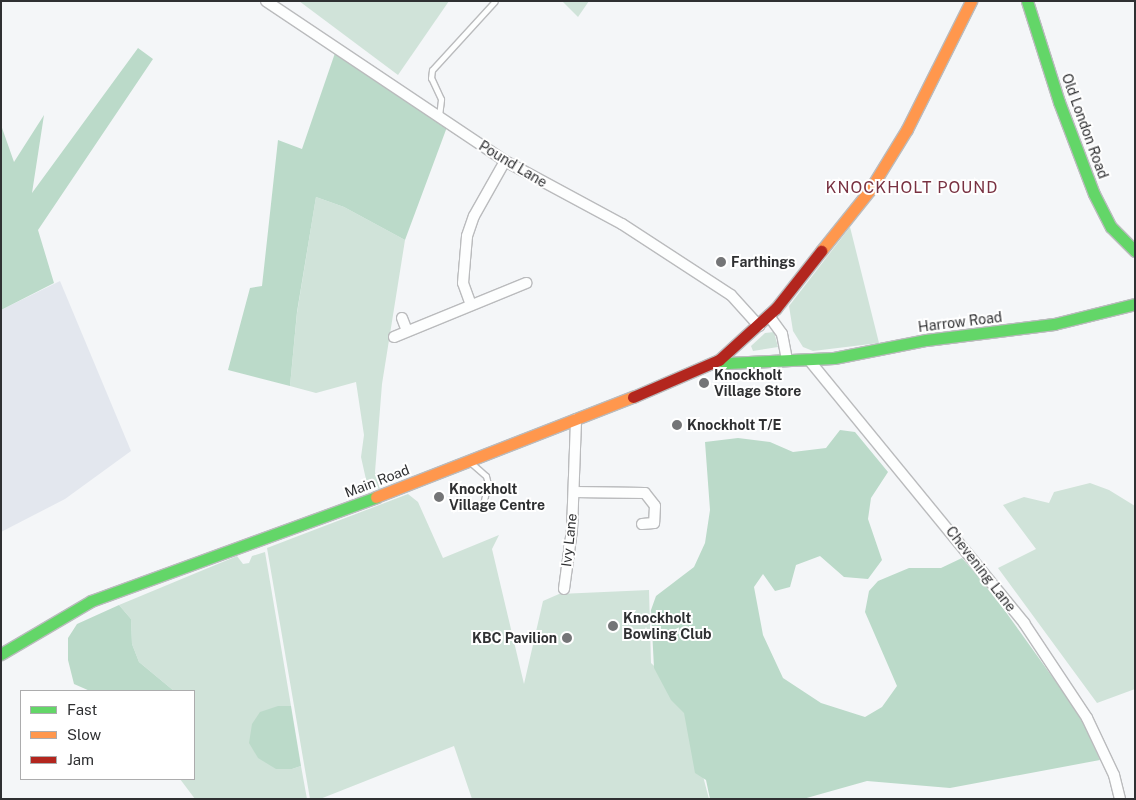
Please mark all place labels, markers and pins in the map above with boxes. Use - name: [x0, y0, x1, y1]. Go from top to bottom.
- place label: Farthings: [731, 254, 795, 270]
- marker: Farthings: [715, 256, 727, 268]
- place label: Knockholt Village Store: [714, 367, 801, 400]
- marker: Knockholt Village Store: [698, 377, 710, 389]
- place label: Knockholt T/E: [687, 417, 781, 433]
- marker: Knockholt T/E: [671, 419, 683, 431]
- place label: Knockholt Village Centre: [449, 481, 545, 514]
- marker: Knockholt Village Centre: [433, 491, 445, 503]
- place label: Knockholt Bowling Club: [623, 610, 712, 642]
- marker: Knockholt Bowling Club: [607, 620, 619, 632]
- place label: KBC Pavilion: [472, 630, 557, 646]
- marker: KBC Pavilion: [561, 632, 573, 644]

